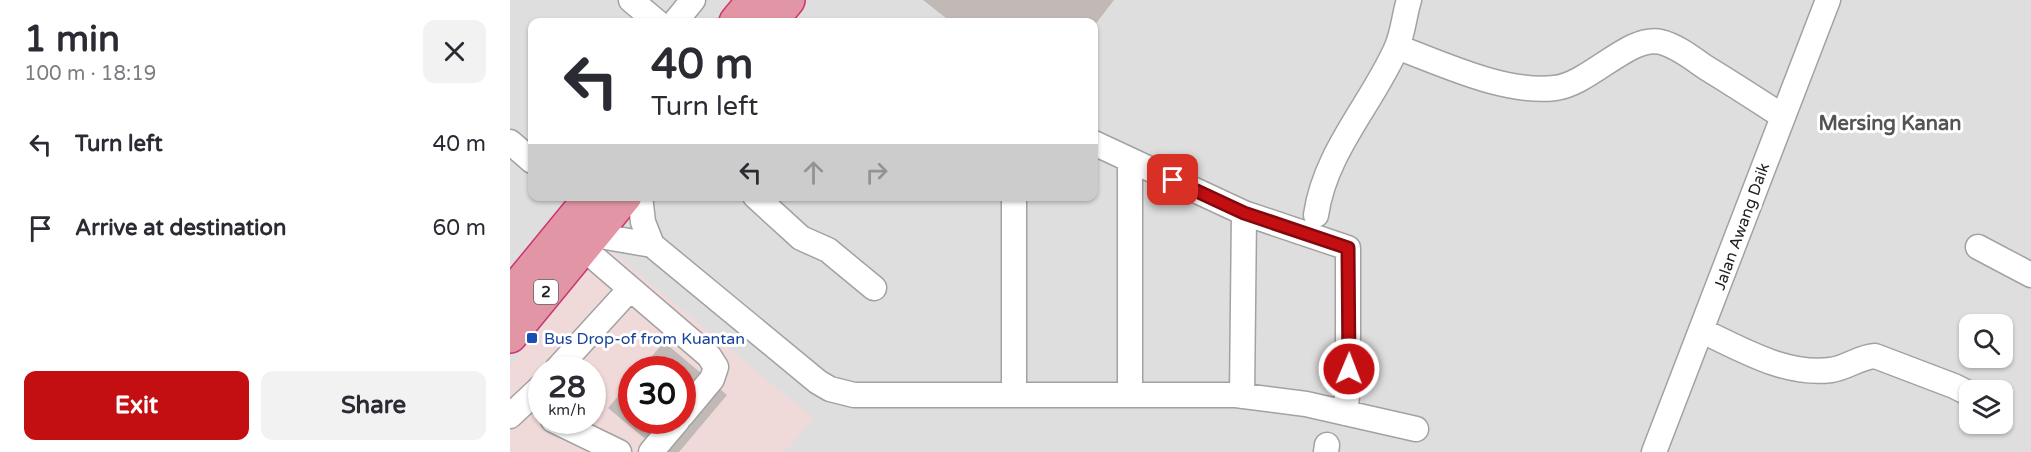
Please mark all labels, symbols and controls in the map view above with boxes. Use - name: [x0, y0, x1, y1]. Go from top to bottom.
- text: 1 min: [24, 18, 120, 61]
- button: close: [423, 20, 486, 83]
- text: 40 m: [651, 39, 753, 90]
- icon: left: [552, 42, 630, 120]
- text: 100 m · 18:19: [24, 62, 156, 86]
- text: Turn left: [651, 90, 758, 123]
- district label: Mersing Kanan: [1819, 112, 1961, 136]
- icon: left: [24, 128, 57, 161]
- text: Turn left: [75, 131, 163, 157]
- text: 40 m: [432, 131, 486, 157]
- pin: [1147, 154, 1198, 205]
- icon: left: [734, 156, 767, 189]
- icon: ahead: [797, 156, 830, 189]
- icon: right: [860, 156, 893, 189]
- street label: Jalan Awang Daik: [1710, 160, 1774, 293]
- icon: arrive: [1156, 163, 1189, 196]
- icon: arrive: [24, 212, 57, 245]
- text: Arrive at destination: [75, 215, 286, 241]
- text: 60 m: [432, 215, 486, 241]
- road number: 2: [534, 280, 558, 304]
- map controls: [1959, 314, 2013, 434]
- button: search: [1959, 314, 2013, 368]
- place label: Bus Drop-of from Kuantan: [544, 329, 745, 349]
- marker: Bus Drop-of from Kuantan: [525, 331, 539, 345]
- position arrow: [1317, 337, 1381, 401]
- speed limit sign: 30: [618, 356, 696, 434]
- text: 28: [548, 369, 586, 406]
- button: Exit: [24, 371, 249, 440]
- button: Share: [261, 371, 486, 440]
- button: layers: [1959, 380, 2013, 434]
- text: km/h: [548, 401, 586, 419]

